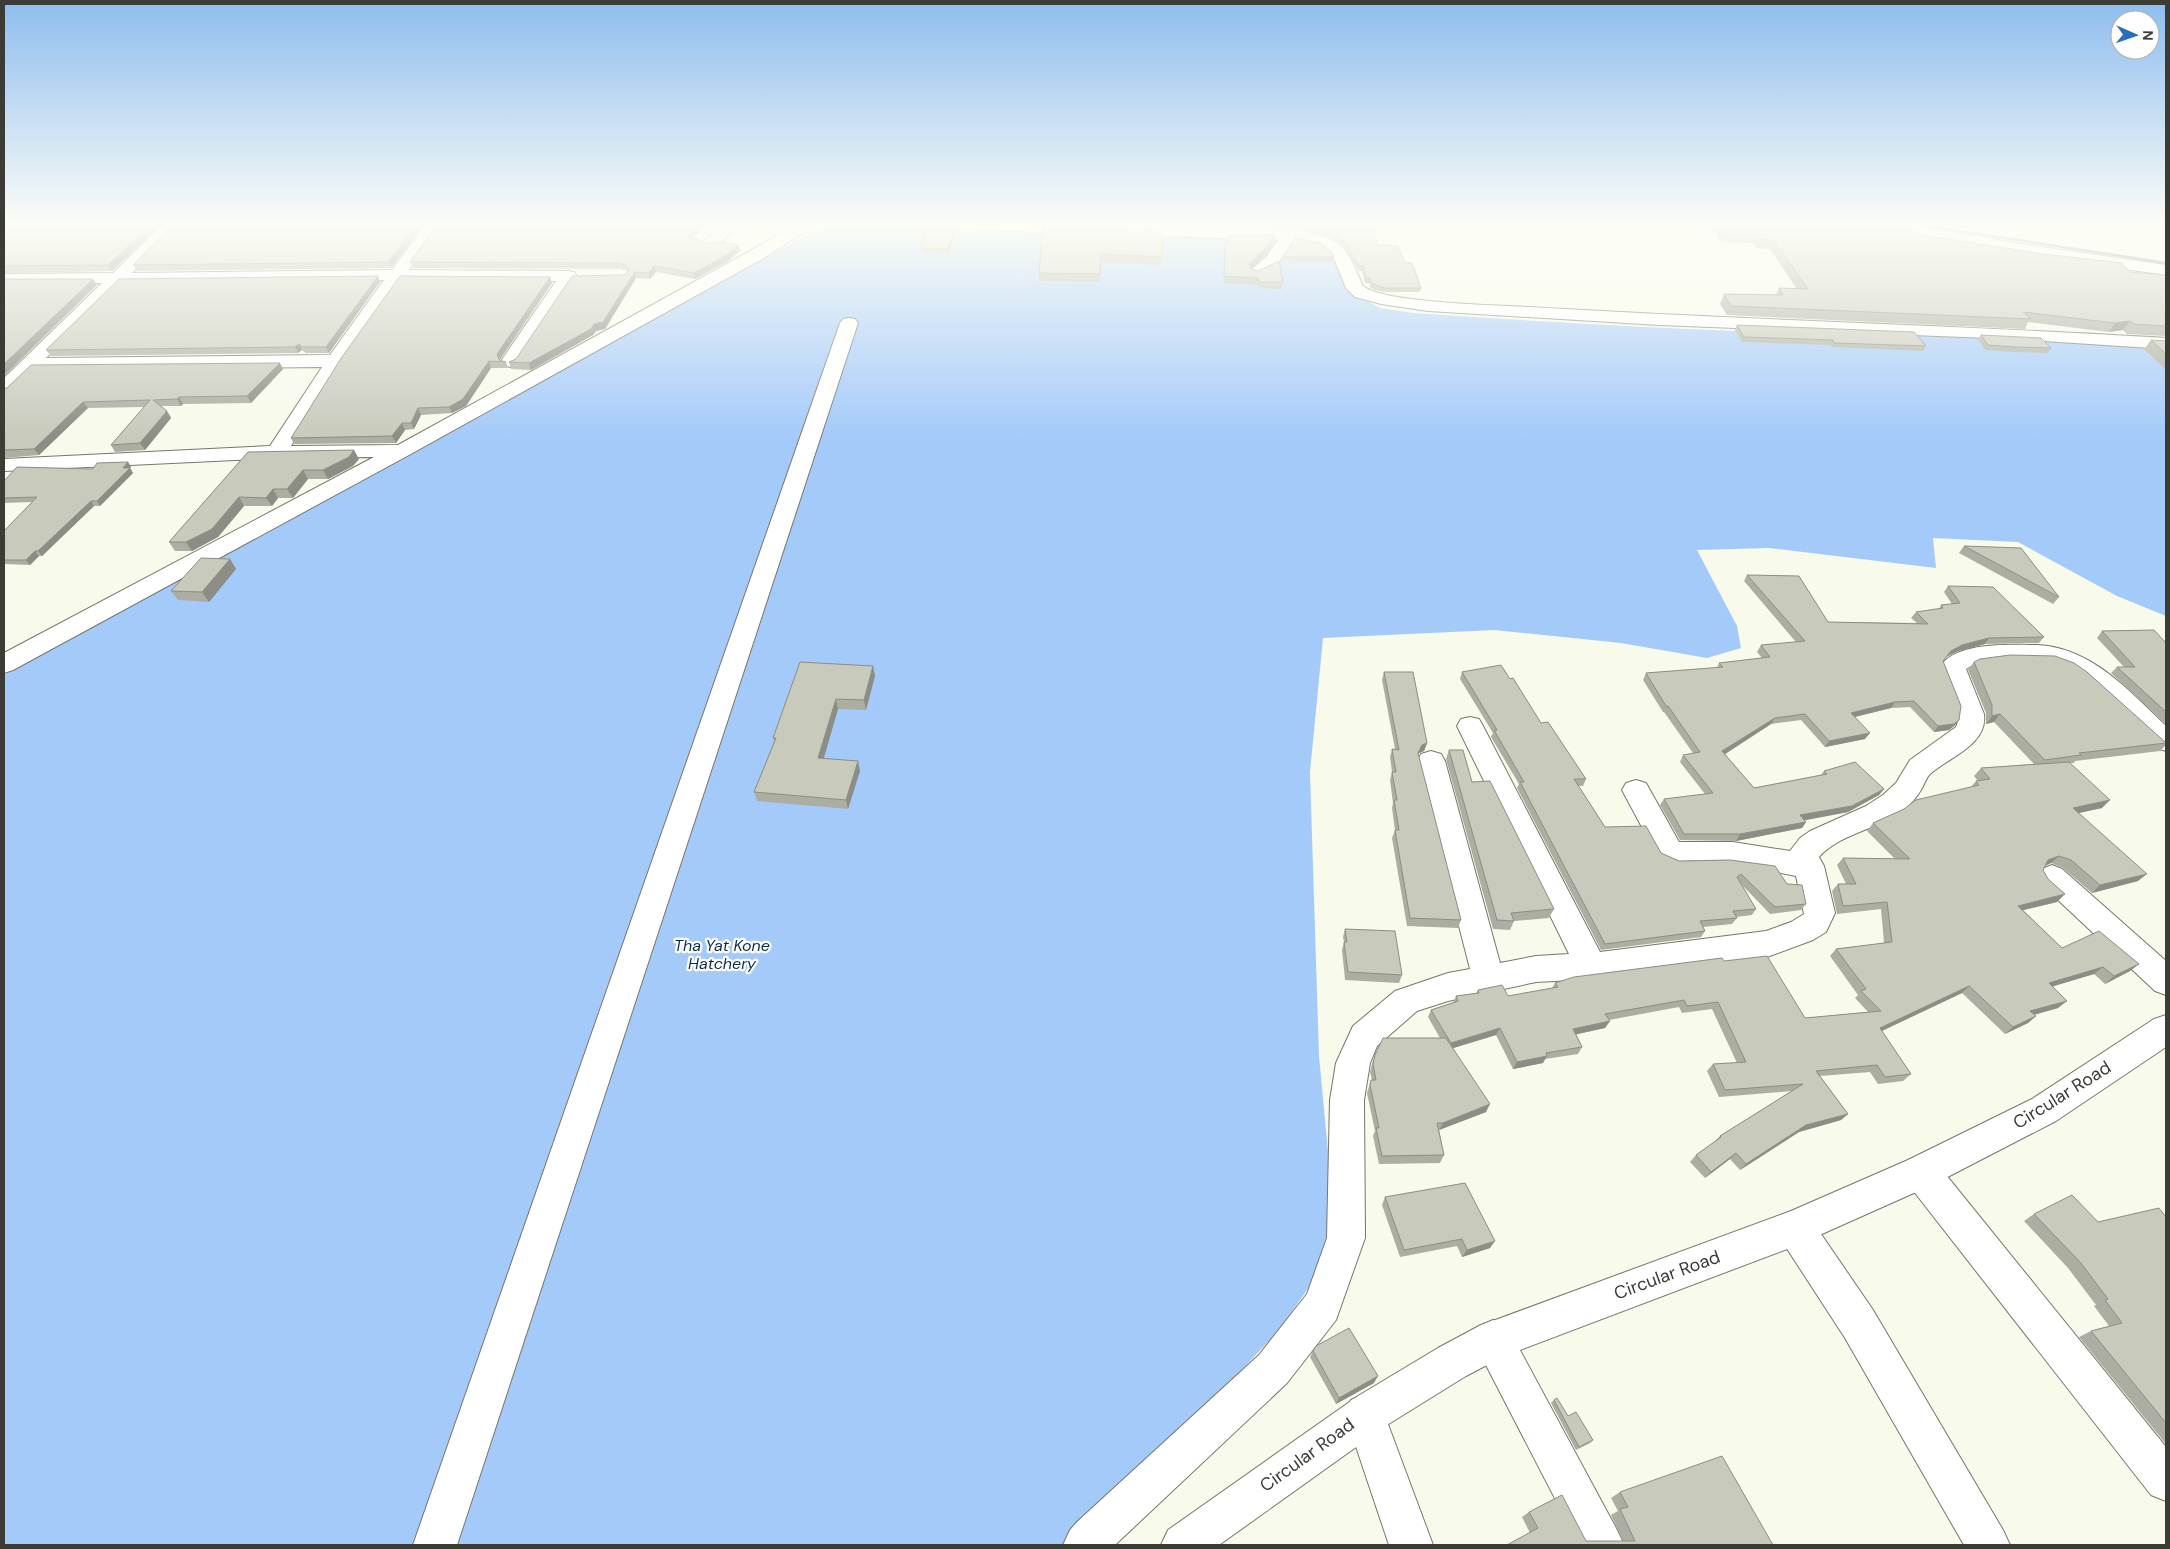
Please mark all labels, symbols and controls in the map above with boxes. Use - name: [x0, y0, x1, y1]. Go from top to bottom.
- north arrow: [2110, 10, 2160, 60]
- text: N: [2139, 30, 2157, 41]
- water label: Tha Yat Kone Hatchery: [674, 935, 770, 974]
- street label: Circular Road: [2008, 1055, 2116, 1135]
- street label: Circular Road: [1611, 1245, 1723, 1305]
- street label: Circular Road: [1255, 1413, 1359, 1497]

